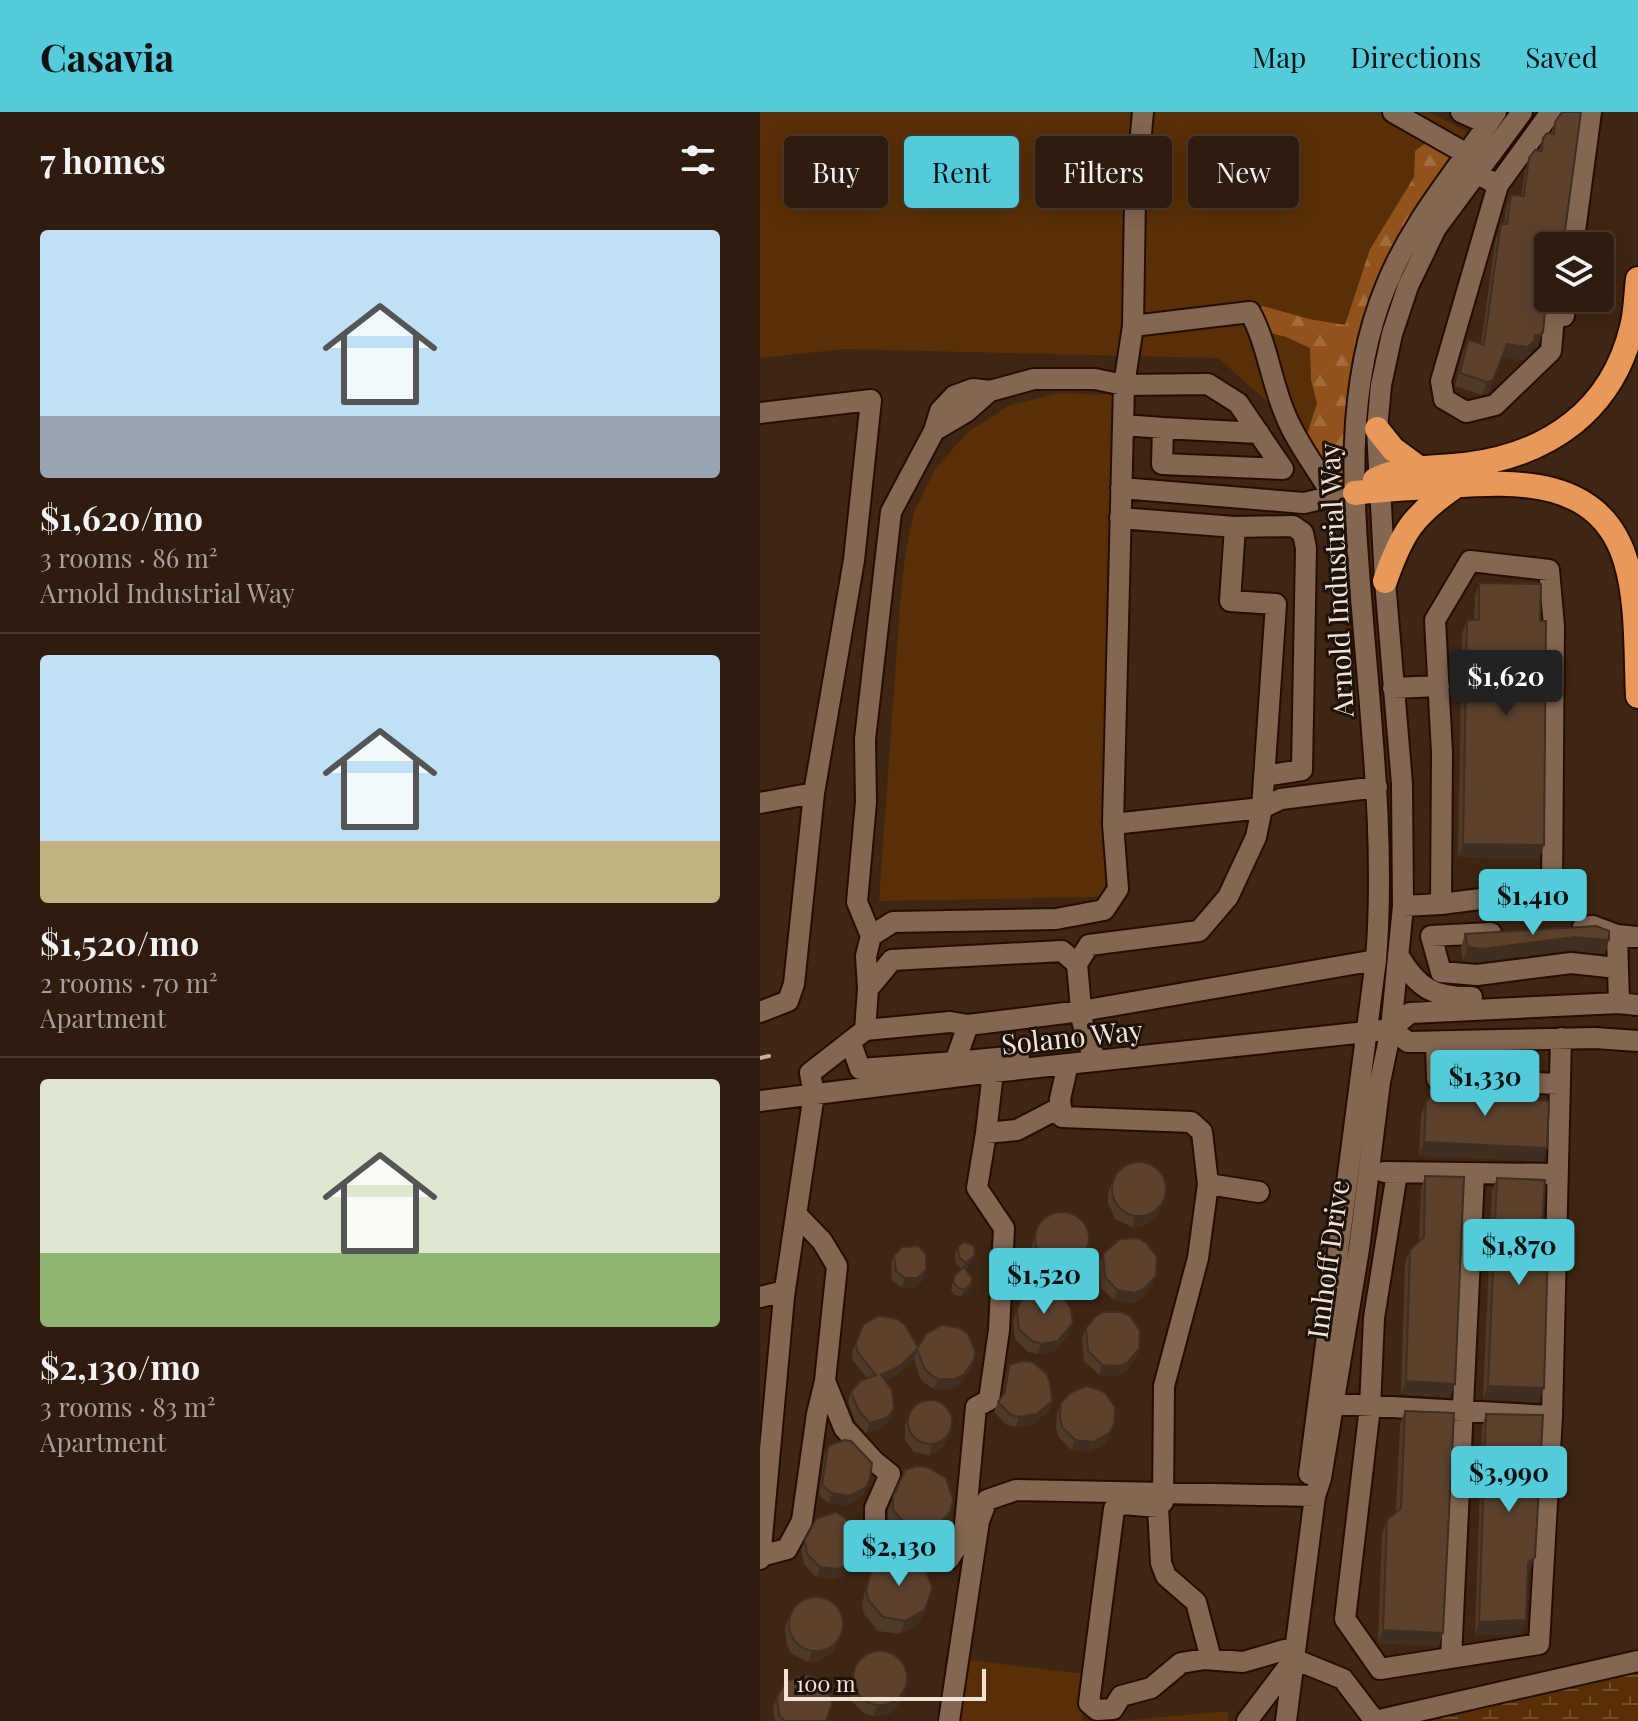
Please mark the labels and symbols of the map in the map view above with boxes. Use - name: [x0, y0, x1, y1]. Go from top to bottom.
- street label: Arnold Industrial Way: [1309, 442, 1361, 719]
- pin: $1,620: [1441, 650, 1571, 718]
- pin: $1,410: [1468, 869, 1598, 937]
- street label: Solano Way: [999, 1010, 1145, 1062]
- pin: $1,330: [1420, 1050, 1550, 1118]
- street label: Imhoff Drive: [1298, 1177, 1356, 1341]
- pin: $1,870: [1454, 1219, 1584, 1287]
- pin: $1,520: [979, 1248, 1109, 1316]
- pin: $3,990: [1444, 1446, 1574, 1514]
- pin: $2,130: [834, 1520, 964, 1588]
- scale bar: [784, 1665, 986, 1701]

